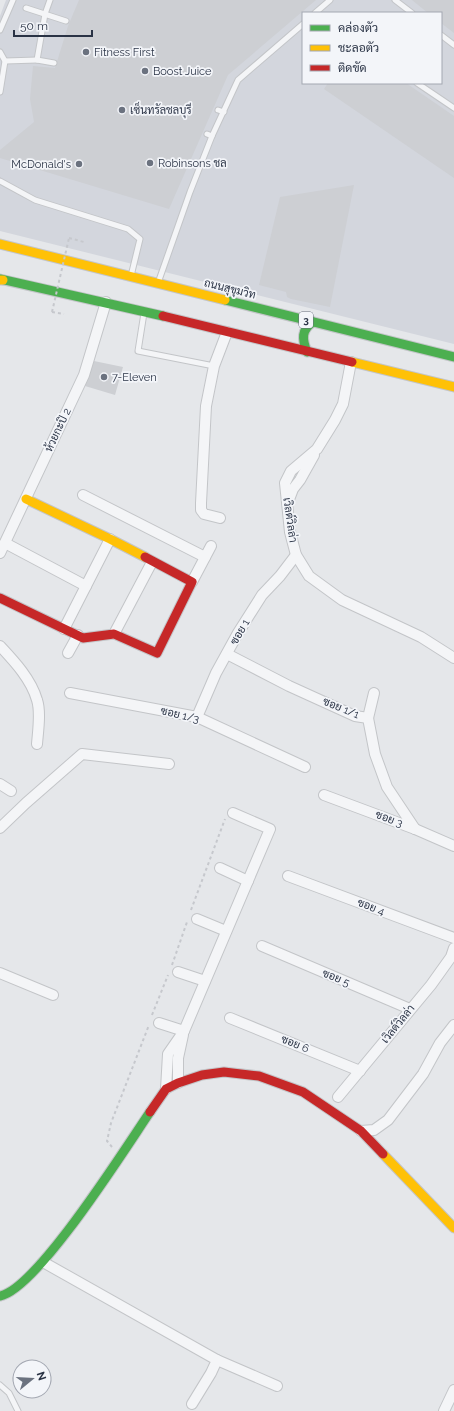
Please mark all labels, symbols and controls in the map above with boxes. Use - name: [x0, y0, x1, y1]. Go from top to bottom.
- scale bar: [14, 12, 92, 38]
- legend: [302, 12, 442, 84]
- text: 50 m: [20, 19, 48, 33]
- text: คล่องตัว: [338, 21, 378, 35]
- text: ชะลอตัว: [338, 41, 379, 55]
- place label: Fitness First: [94, 46, 155, 59]
- marker: Fitness First: [81, 47, 91, 57]
- text: ติดขัด: [338, 61, 367, 75]
- place label: Boost Juice: [153, 65, 212, 78]
- marker: Boost Juice: [140, 66, 150, 76]
- place label: เซ็นทรัลชลบุรี: [130, 101, 192, 119]
- marker: เซ็นทรัลชลบุรี: [117, 105, 127, 115]
- place label: Robinsons ชล: [158, 157, 227, 170]
- place label: McDonald's: [11, 158, 71, 171]
- marker: Robinsons ชล: [145, 158, 155, 168]
- marker: McDonald's: [74, 159, 84, 169]
- street label: ถนนสุขุมวิท: [202, 276, 257, 304]
- road number: 3: [299, 312, 313, 328]
- place label: 7-Eleven: [112, 371, 157, 384]
- marker: 7-Eleven: [99, 372, 109, 382]
- street label: ห้วยกะปิ 2: [41, 405, 74, 454]
- street label: เวิลด์วิลล่า: [280, 496, 302, 544]
- street label: ซอย 1: [228, 617, 253, 647]
- street label: ซอย 1/1: [321, 695, 361, 721]
- street label: ซอย 1/3: [159, 704, 201, 726]
- street label: ซอย 3: [373, 808, 405, 830]
- street label: ซอย 4: [355, 896, 387, 918]
- street label: ซอย 5: [320, 966, 352, 990]
- street label: เวิลด์วิลล่า: [377, 1001, 417, 1046]
- street label: ซอย 6: [279, 1033, 311, 1056]
- north arrow: [12, 1359, 52, 1399]
- text: N: [34, 1370, 49, 1382]

